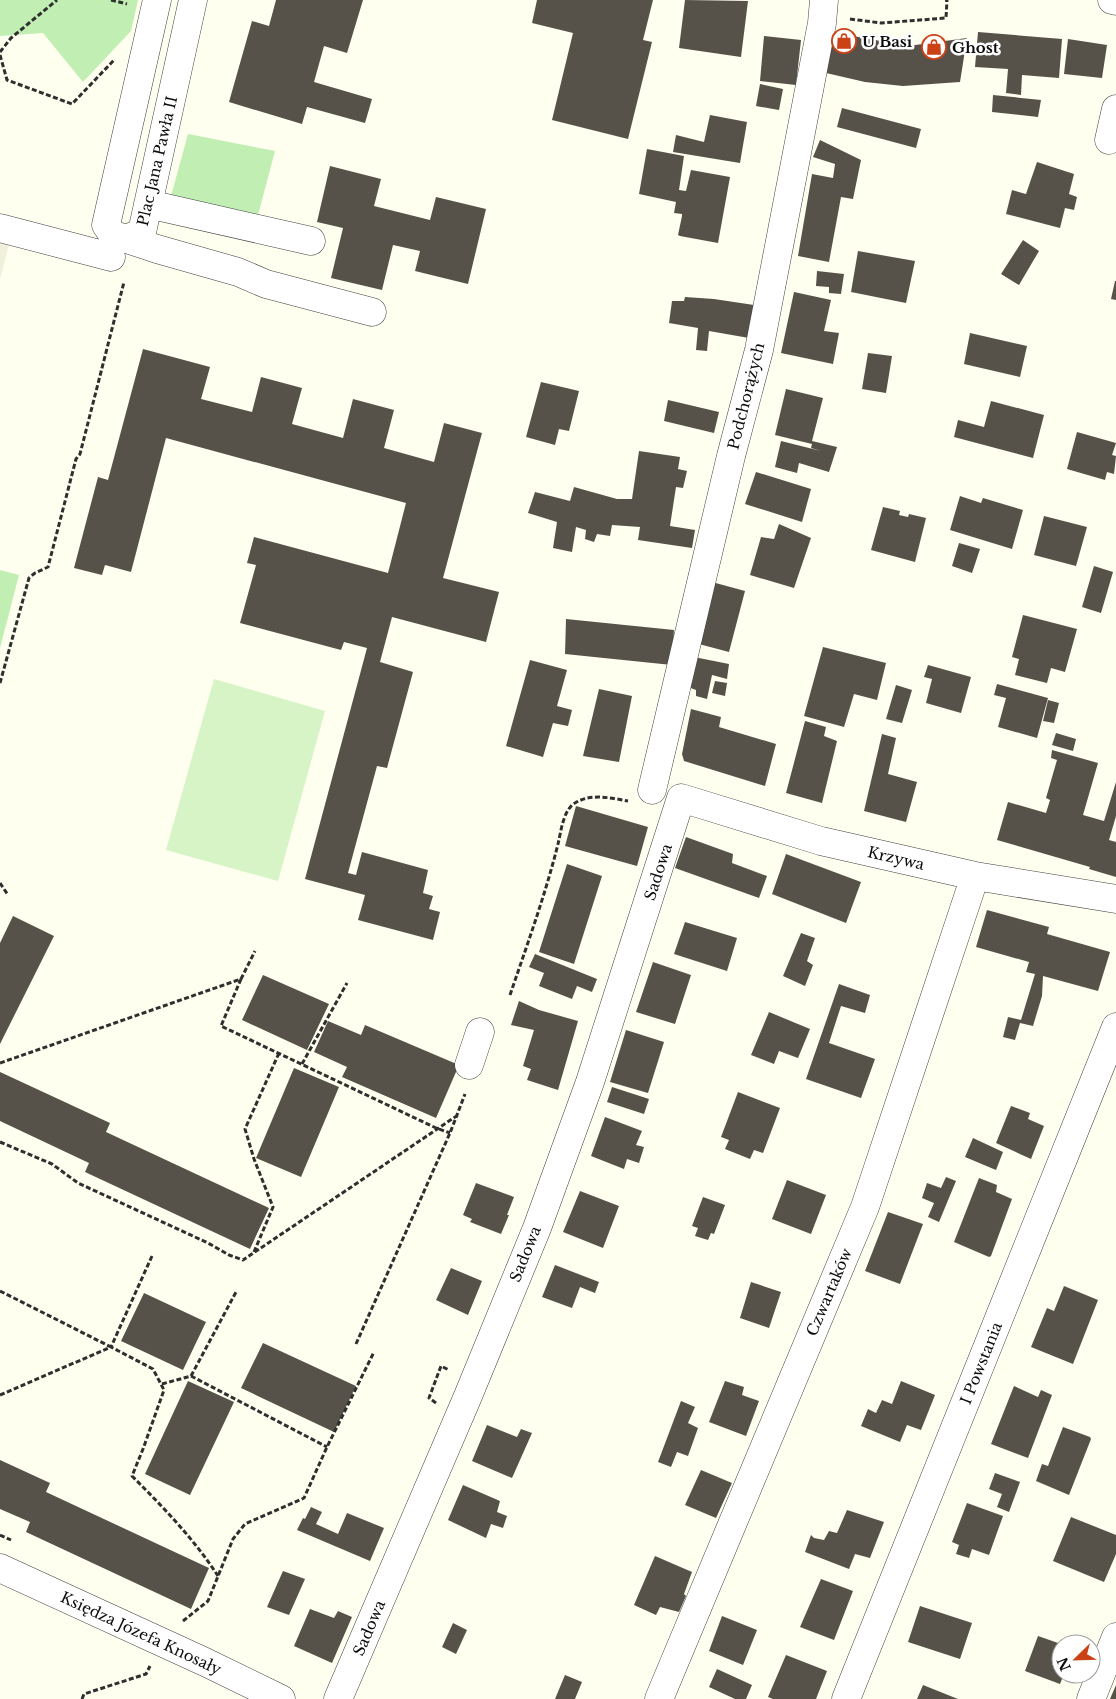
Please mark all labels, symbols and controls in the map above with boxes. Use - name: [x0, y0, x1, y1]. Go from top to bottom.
- shop icon: U Basi: [831, 28, 857, 54]
- place label: U Basi: [862, 32, 913, 51]
- shop icon: Ghost: [921, 34, 947, 60]
- place label: Ghost: [952, 38, 999, 57]
- street label: Plac Jana Pawła II: [133, 94, 181, 228]
- street label: Podchorążych: [724, 341, 768, 451]
- street label: Sadowa: [640, 841, 676, 903]
- street label: Krzywa: [866, 842, 927, 874]
- street label: Sadowa: [505, 1223, 545, 1285]
- street label: Czwartaków: [802, 1245, 856, 1339]
- street label: I Powstania: [956, 1318, 1006, 1407]
- street label: Księdza Józefa Knosały: [58, 1587, 225, 1679]
- street label: Sadowa: [349, 1597, 389, 1659]
- north arrow: [1051, 1634, 1101, 1684]
- text: N: [1053, 1655, 1075, 1674]

